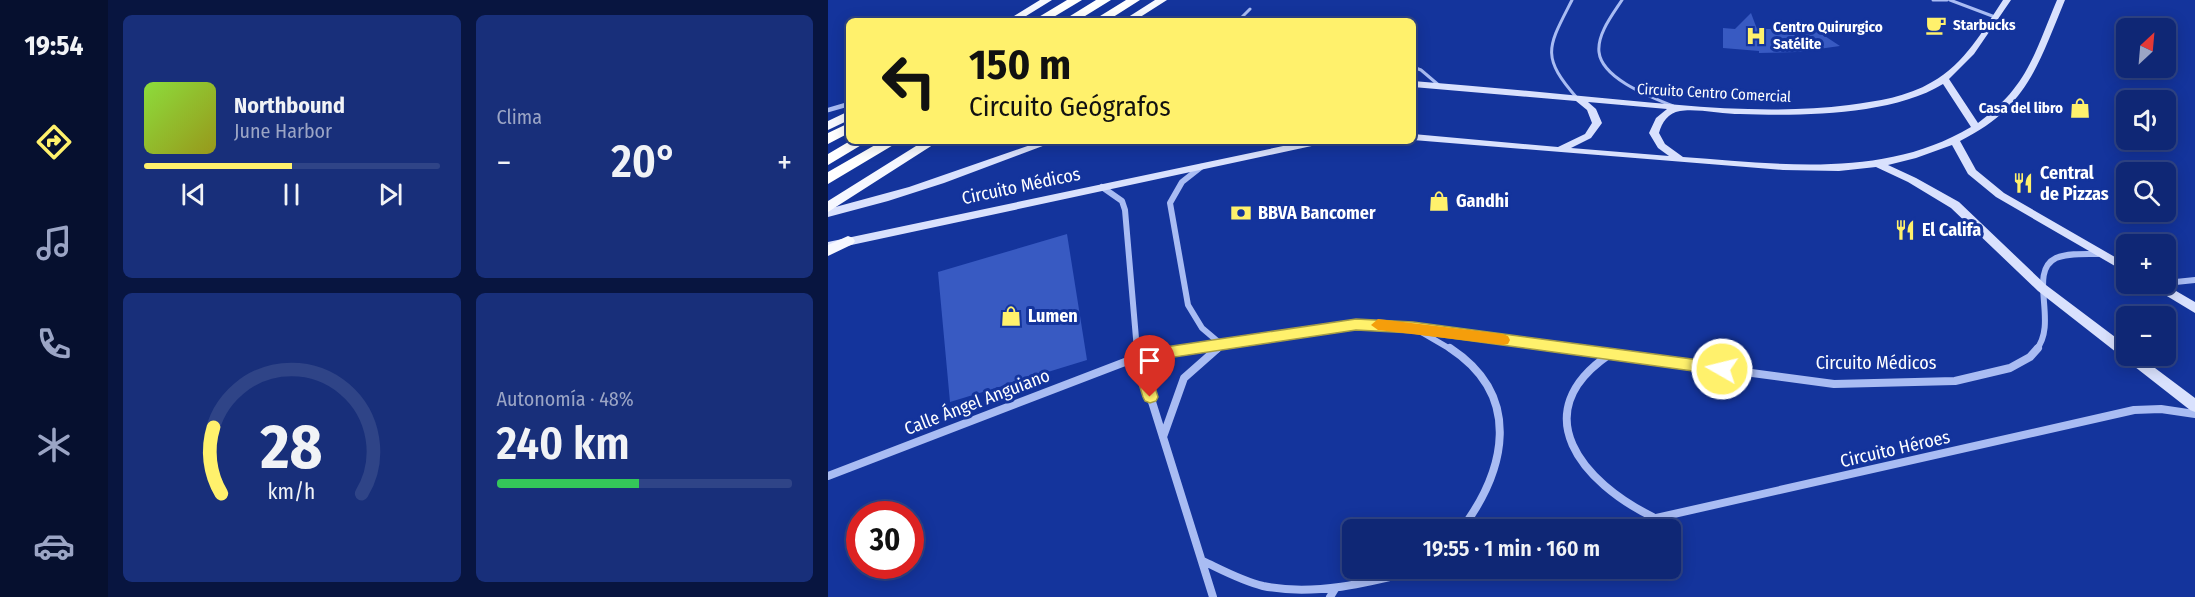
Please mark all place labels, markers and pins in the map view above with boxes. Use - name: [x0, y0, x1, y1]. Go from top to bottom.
- cafe icon: Starbucks: [1924, 13, 1948, 37]
- place label: Starbucks: [1953, 16, 2016, 34]
- place label: Centro Quirurgico Satélite: [1773, 18, 1883, 53]
- hospital icon: Centro Quirurgico Satélite: [1744, 24, 1768, 48]
- shop icon: Casa del libro: [2068, 96, 2092, 120]
- place label: Casa del libro: [1979, 99, 2063, 117]
- place label: Central de Pizzas: [2040, 162, 2109, 205]
- restaurant icon: Central de Pizzas: [2011, 171, 2035, 195]
- shop icon: Gandhi: [1427, 189, 1451, 213]
- place label: Gandhi: [1456, 190, 1509, 212]
- bank icon: BBVA Bancomer: [1229, 201, 1253, 225]
- place label: BBVA Bancomer: [1258, 202, 1376, 224]
- restaurant icon: El Califa: [1893, 218, 1917, 242]
- place label: El Califa: [1922, 219, 1981, 241]
- shop icon: Lumen: [999, 304, 1023, 328]
- place label: Lumen: [1028, 305, 1078, 327]
- pin: [1124, 335, 1175, 397]

